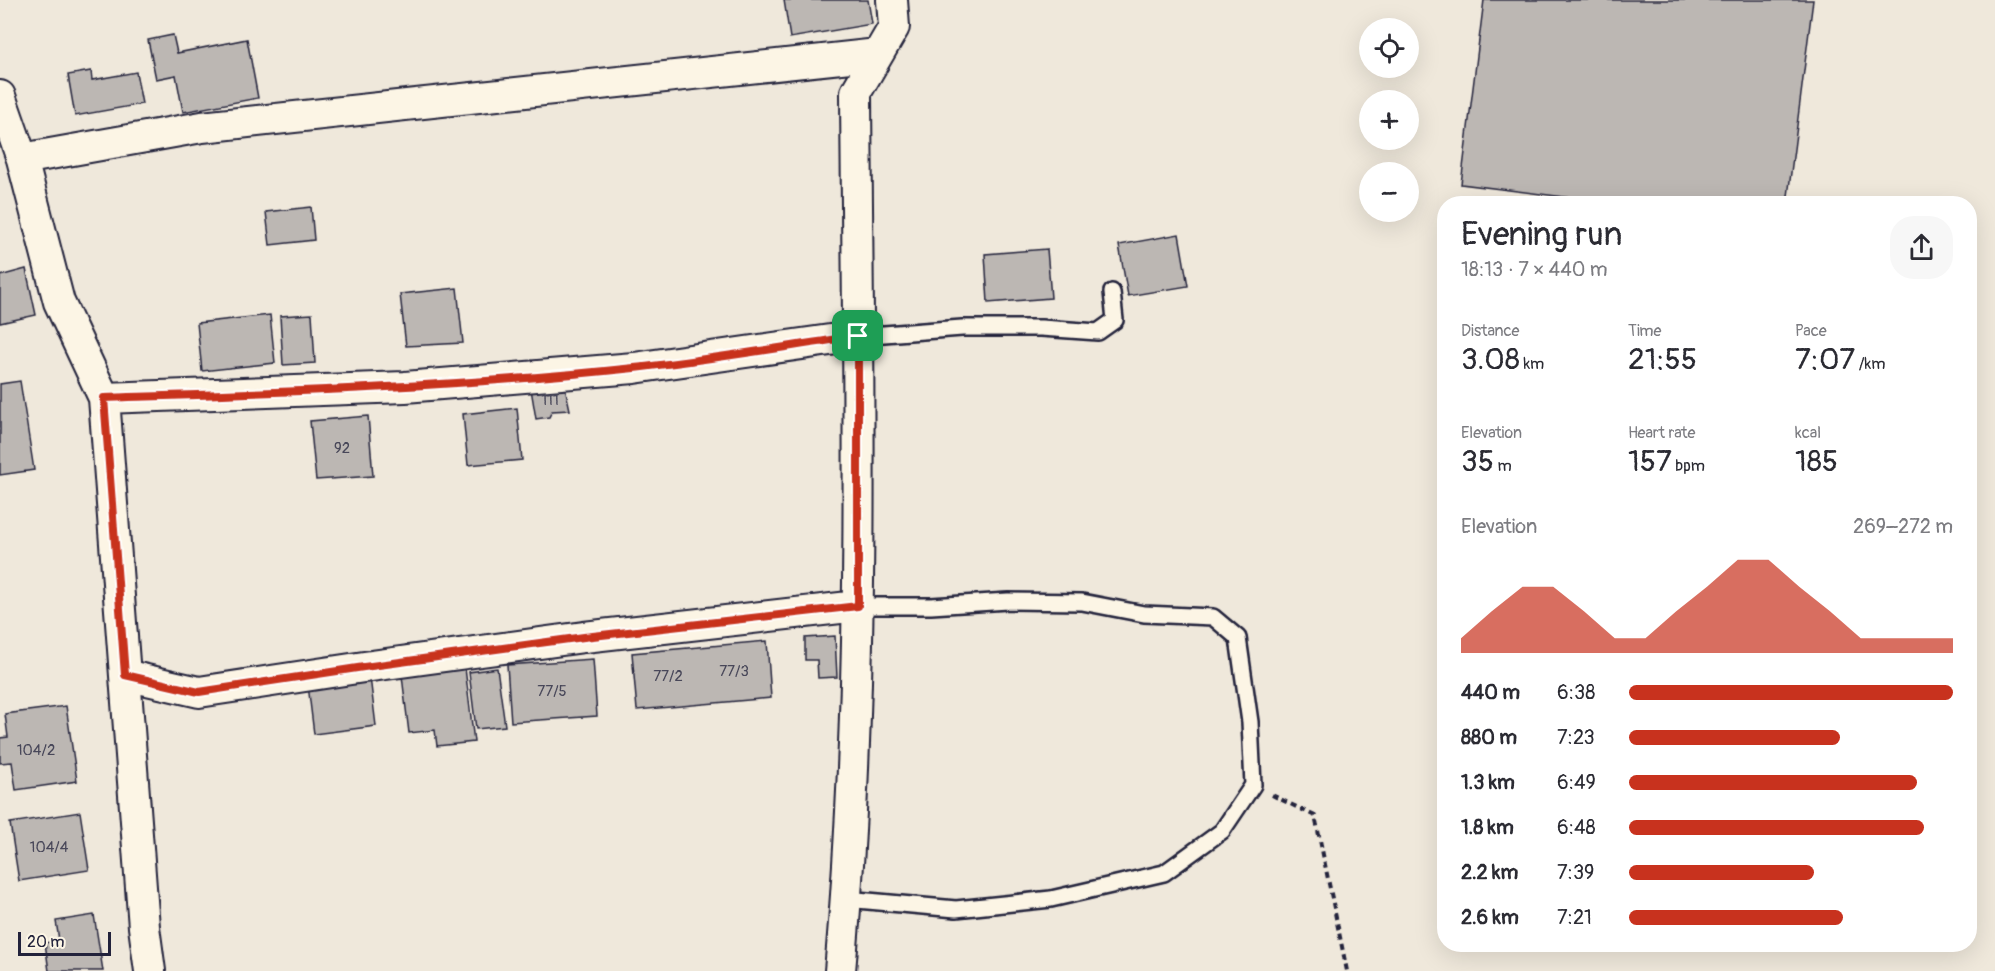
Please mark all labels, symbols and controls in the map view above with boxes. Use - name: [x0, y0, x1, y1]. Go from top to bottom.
- map controls: [1359, 18, 1419, 222]
- button: locate: [1359, 18, 1419, 78]
- button: +: [1359, 90, 1419, 150]
- button: −: [1359, 162, 1419, 222]
- text: Evening run: [1461, 214, 1622, 255]
- button: share: [1890, 216, 1953, 279]
- text: 18:13 · 7 × 440 m: [1461, 257, 1608, 282]
- pin: [832, 310, 883, 361]
- icon: arrive: [841, 319, 874, 352]
- text: Distance: [1461, 321, 1520, 341]
- text: Time: [1628, 321, 1661, 341]
- text: Pace: [1795, 321, 1827, 341]
- text: 3.08: [1461, 341, 1520, 378]
- text: 21:55: [1628, 341, 1697, 378]
- text: 7:07: [1795, 341, 1855, 378]
- text: km: [1520, 354, 1544, 374]
- text: /km: [1855, 354, 1885, 374]
- house number: 111: [541, 391, 559, 410]
- text: Elevation: [1461, 423, 1522, 443]
- text: Heart rate: [1628, 423, 1695, 443]
- text: kcal: [1795, 423, 1821, 443]
- house number: 92: [334, 439, 350, 458]
- text: 35: [1461, 443, 1494, 480]
- text: 157: [1628, 443, 1672, 480]
- text: 185: [1795, 443, 1838, 480]
- text: m: [1494, 456, 1512, 476]
- text: bpm: [1672, 456, 1705, 476]
- text: Elevation: [1461, 514, 1537, 539]
- text: 269–272 m: [1853, 514, 1953, 539]
- house number: 77/3: [719, 662, 749, 681]
- house number: 77/2: [653, 667, 683, 686]
- text: 440 m: [1461, 680, 1520, 705]
- text: 6:38: [1557, 680, 1595, 705]
- house number: 77/5: [537, 682, 567, 701]
- text: 880 m: [1461, 725, 1517, 750]
- text: 7:23: [1557, 725, 1595, 750]
- house number: 104/2: [17, 741, 55, 760]
- text: 1.3 km: [1461, 770, 1515, 795]
- text: 6:49: [1557, 770, 1596, 795]
- text: 1.8 km: [1461, 815, 1514, 840]
- text: 6:48: [1557, 815, 1596, 840]
- house number: 104/4: [30, 838, 69, 857]
- text: 2.2 km: [1461, 860, 1518, 885]
- text: 7:39: [1557, 860, 1594, 885]
- text: 2.6 km: [1461, 905, 1519, 930]
- text: 7:21: [1557, 905, 1592, 930]
- scale bar: [18, 929, 111, 956]
- text: 20 m: [27, 932, 65, 952]

